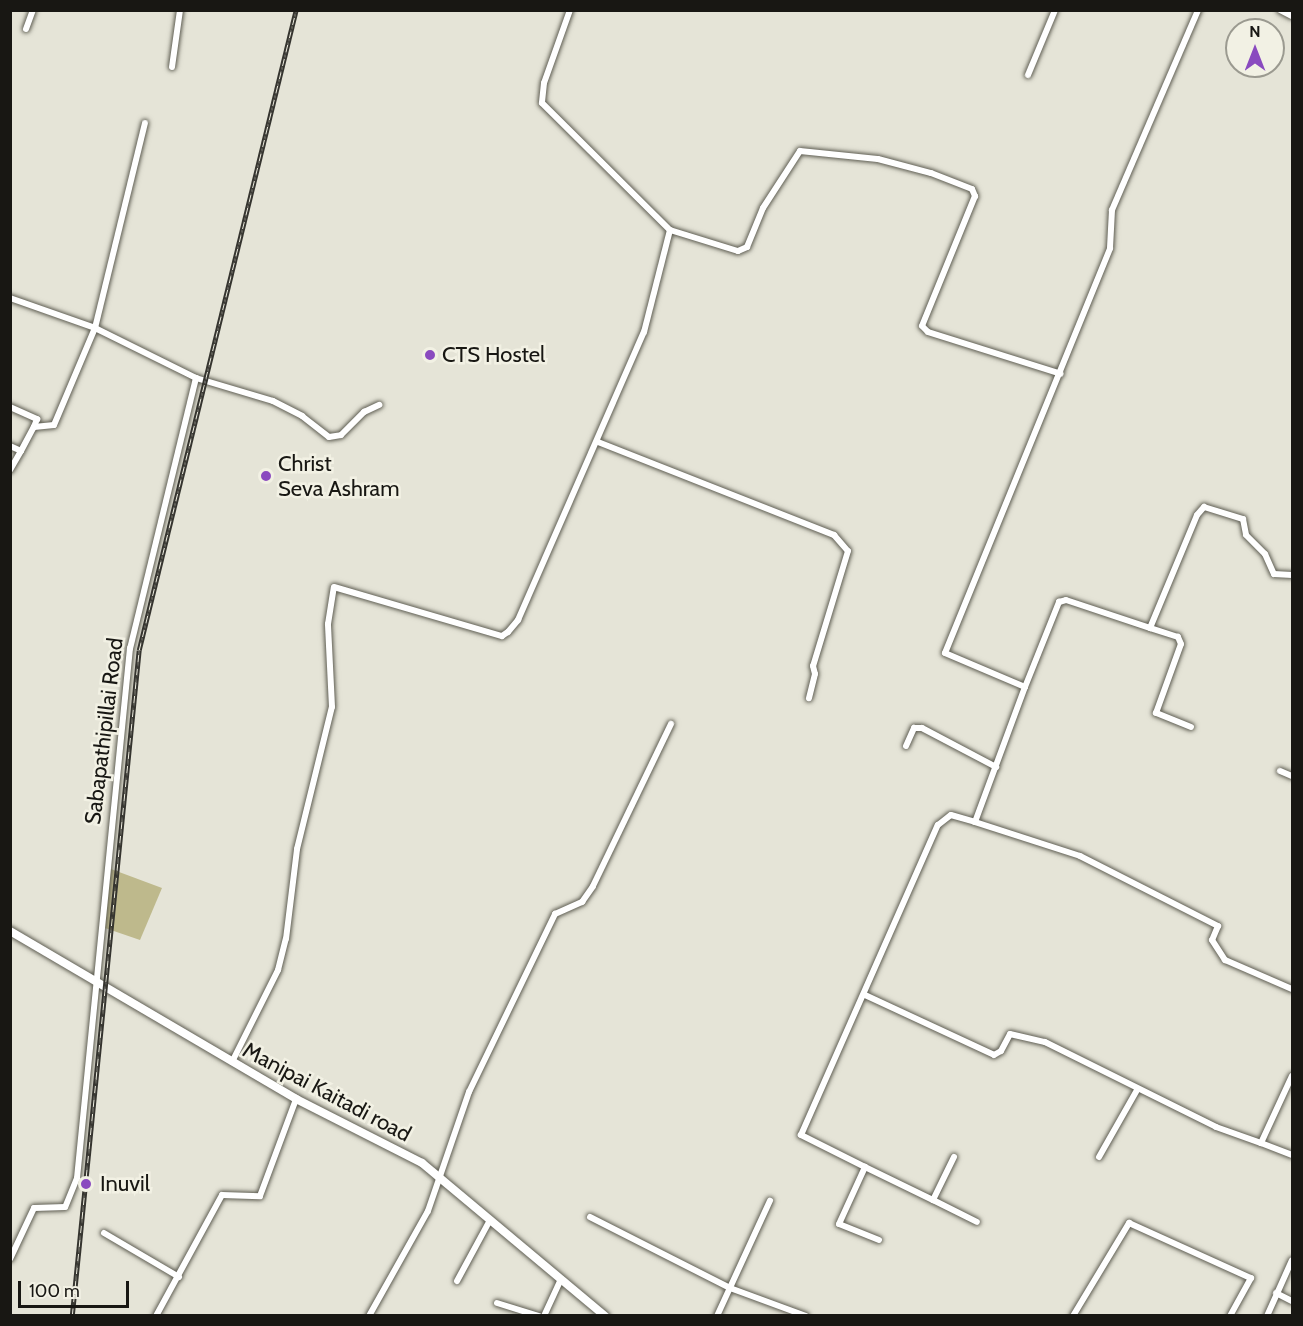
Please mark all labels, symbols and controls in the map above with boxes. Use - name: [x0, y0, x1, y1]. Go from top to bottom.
- north arrow: [1225, 18, 1285, 78]
- text: N: [1249, 22, 1261, 41]
- place label: CTS Hostel: [442, 342, 545, 368]
- marker: CTS Hostel: [423, 348, 437, 362]
- place label: Christ Seva Ashram: [278, 450, 399, 502]
- marker: Christ Seva Ashram: [259, 469, 273, 483]
- street label: Sabapathipillai Road: [79, 636, 129, 826]
- street label: Manipai Kaitadi road: [238, 1037, 416, 1147]
- place label: Inuvil: [100, 1171, 150, 1197]
- marker: Inuvil: [77, 1175, 95, 1193]
- scale bar: [21, 1269, 132, 1307]
- text: 100 m: [29, 1280, 80, 1302]

